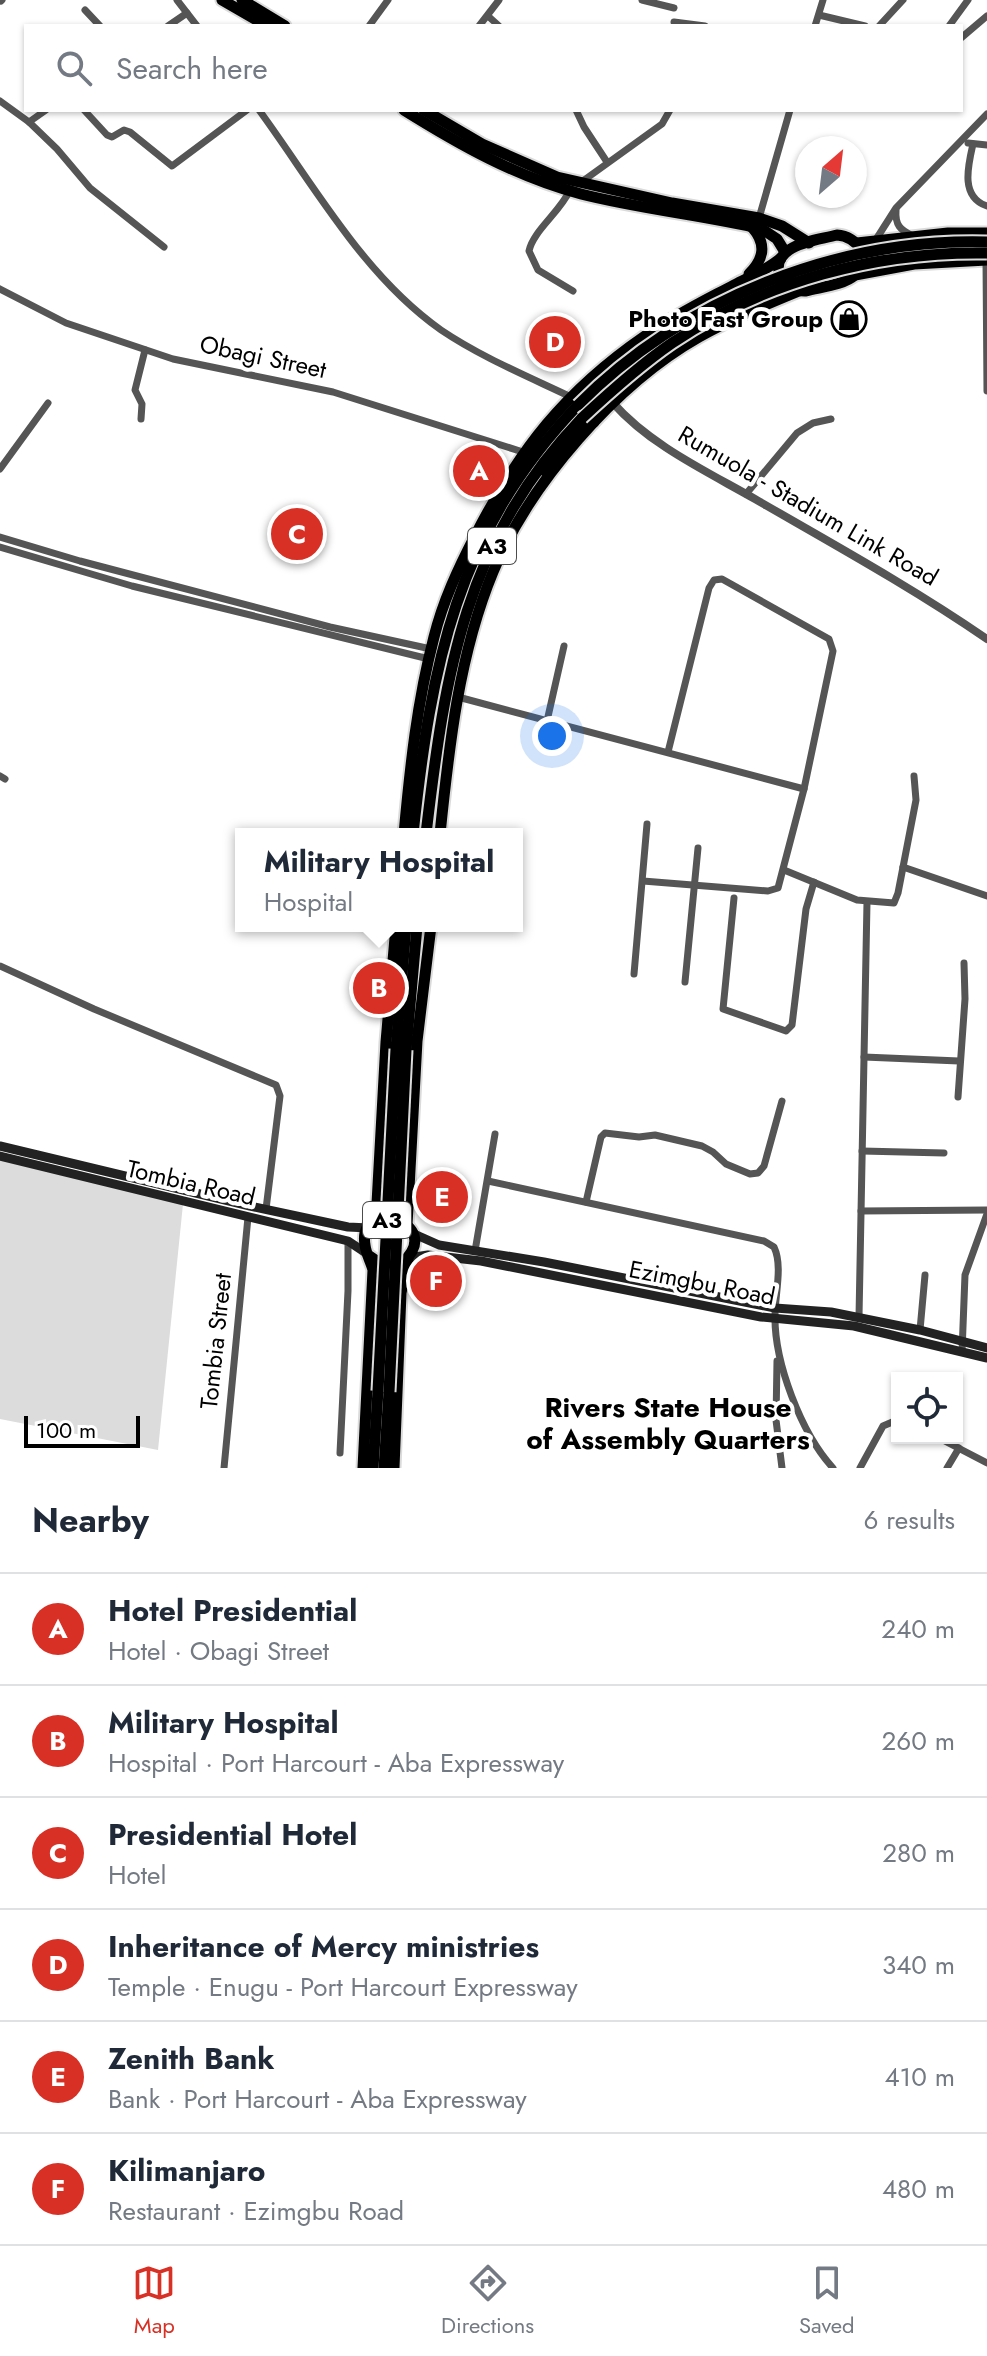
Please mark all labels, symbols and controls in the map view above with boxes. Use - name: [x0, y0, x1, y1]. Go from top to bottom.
- search box: [24, 24, 963, 112]
- icon: search: [52, 46, 96, 90]
- text: Search here: [116, 47, 268, 90]
- north arrow: [795, 136, 867, 208]
- shop icon: Photo Fast Group: [830, 300, 868, 338]
- place label: Photo Fast Group: [628, 301, 823, 336]
- pin: D: [529, 312, 581, 372]
- street label: Obagi Street: [197, 326, 330, 387]
- street label: Rumuola - Stadium Link Road: [672, 417, 945, 594]
- pin: A: [453, 441, 505, 501]
- pin: C: [271, 504, 323, 564]
- road number: A3: [468, 528, 516, 564]
- your location: [532, 716, 572, 756]
- popup: [235, 828, 523, 932]
- text: Military Hospital: [264, 840, 494, 883]
- text: Hospital: [264, 883, 353, 921]
- pin: B: [353, 958, 405, 1018]
- street label: Tombia Road: [123, 1151, 259, 1214]
- pin: E: [416, 1167, 468, 1227]
- road number: A3: [363, 1202, 411, 1238]
- pin: F: [410, 1251, 462, 1311]
- street label: Ezimgbu Road: [626, 1251, 778, 1314]
- street label: Tombia Street: [191, 1271, 240, 1411]
- map controls: [891, 1372, 963, 1444]
- button: locate: [891, 1372, 963, 1444]
- district label: Rivers State House of Assembly Quarters: [526, 1387, 810, 1460]
- scale bar: [24, 1412, 140, 1448]
- text: 100 m: [36, 1414, 96, 1446]
- text: Nearby: [32, 1496, 149, 1545]
- text: 6 results: [863, 1501, 955, 1539]
- text: Hotel Presidential: [108, 1589, 357, 1632]
- text: A: [48, 1610, 68, 1648]
- text: 240 m: [881, 1610, 955, 1648]
- text: Hotel · Obagi Street: [108, 1632, 329, 1670]
- text: Military Hospital: [108, 1701, 339, 1744]
- text: B: [49, 1722, 67, 1760]
- text: 260 m: [882, 1722, 955, 1760]
- text: Hospital · Port Harcourt - Aba Expressway: [108, 1744, 564, 1782]
- text: Presidential Hotel: [108, 1813, 357, 1856]
- text: C: [49, 1834, 67, 1872]
- text: 280 m: [882, 1834, 955, 1872]
- text: Hotel: [108, 1856, 166, 1894]
- text: Inheritance of Mercy ministries: [108, 1925, 539, 1968]
- text: D: [48, 1946, 68, 1984]
- text: 340 m: [882, 1946, 955, 1984]
- text: Temple · Enugu - Port Harcourt Expressway: [108, 1968, 578, 2006]
- text: Zenith Bank: [108, 2037, 275, 2080]
- text: E: [50, 2058, 66, 2096]
- text: 410 m: [884, 2058, 955, 2096]
- text: Bank · Port Harcourt - Aba Expressway: [108, 2080, 527, 2118]
- text: Kilimanjaro: [108, 2149, 266, 2192]
- text: F: [51, 2170, 65, 2208]
- text: 480 m: [882, 2170, 955, 2208]
- text: Restaurant · Ezimgbu Road: [108, 2192, 404, 2230]
- tab: Map: [132, 2261, 176, 2341]
- tab: Directions: [441, 2261, 534, 2341]
- tab: Saved: [799, 2261, 855, 2341]

